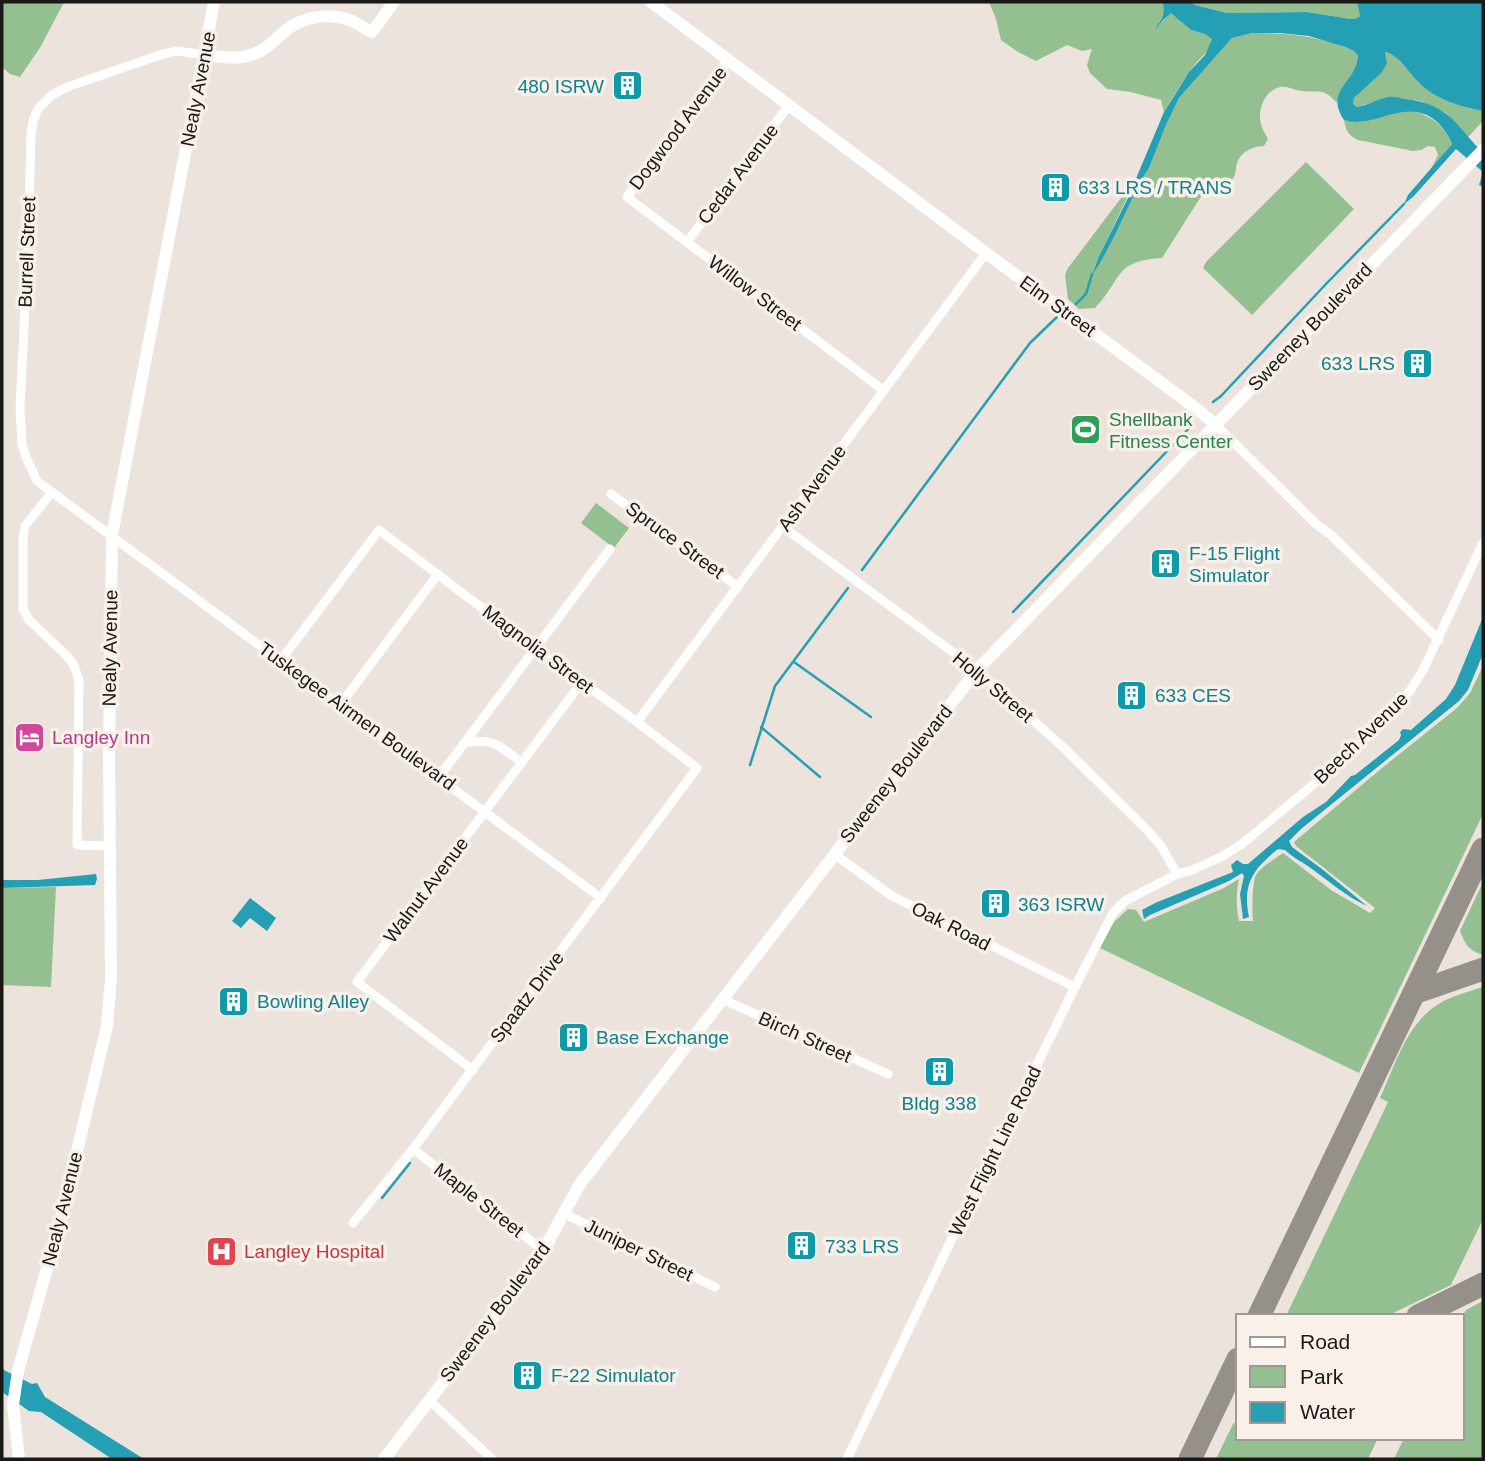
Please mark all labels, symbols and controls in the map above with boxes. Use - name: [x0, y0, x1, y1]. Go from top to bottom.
- street label: Nealy Avenue: [177, 30, 219, 148]
- street label: Dogwood Avenue: [625, 62, 731, 194]
- building icon: 480 ISRW: [610, 69, 644, 103]
- place label: 480 ISRW: [518, 76, 604, 97]
- street label: Cedar Avenue: [693, 120, 783, 228]
- building icon: 633 LRS / TRANS: [1038, 170, 1072, 204]
- place label: 633 LRS / TRANS: [1078, 177, 1232, 198]
- street label: Burrell Street: [15, 196, 39, 308]
- street label: Willow Street: [704, 251, 806, 335]
- street label: Sweeney Boulevard: [1244, 259, 1376, 395]
- street label: Elm Street: [1016, 271, 1101, 341]
- building icon: 633 LRS: [1401, 346, 1435, 380]
- place label: 633 LRS: [1321, 353, 1395, 374]
- place label: Shellbank Fitness Center: [1109, 409, 1233, 452]
- sports icon: Shellbank Fitness Center: [1069, 413, 1103, 447]
- street label: Ash Avenue: [774, 441, 850, 535]
- street label: Spruce Street: [622, 497, 729, 583]
- place label: F-15 Flight Simulator: [1189, 543, 1281, 586]
- building icon: F-15 Flight Simulator: [1149, 547, 1183, 581]
- street label: Nealy Avenue: [98, 589, 122, 707]
- street label: Magnolia Street: [479, 601, 598, 698]
- street label: Tuskegee Airmen Boulevard: [255, 638, 459, 794]
- street label: Holly Street: [949, 647, 1038, 727]
- building icon: 633 CES: [1115, 678, 1149, 712]
- place label: 633 CES: [1155, 685, 1231, 706]
- street label: Beech Avenue: [1310, 688, 1412, 788]
- street label: Sweeney Boulevard: [836, 701, 956, 847]
- hotel icon: Langley Inn: [12, 720, 46, 754]
- place label: Langley Inn: [52, 727, 150, 748]
- street label: Walnut Avenue: [379, 833, 473, 947]
- building icon: 363 ISRW: [978, 887, 1012, 921]
- place label: 363 ISRW: [1018, 894, 1104, 915]
- street label: Oak Road: [908, 897, 994, 955]
- street label: Spaatz Drive: [486, 947, 568, 1047]
- building icon: Bowling Alley: [217, 984, 251, 1018]
- place label: Bowling Alley: [257, 991, 369, 1012]
- street label: Birch Street: [755, 1007, 855, 1067]
- building icon: Base Exchange: [556, 1020, 590, 1054]
- place label: Base Exchange: [596, 1027, 729, 1048]
- building icon: Bldg 338: [922, 1055, 956, 1089]
- street label: West Flight Line Road: [945, 1063, 1045, 1239]
- place label: Bldg 338: [901, 1093, 977, 1114]
- street label: Nealy Avenue: [38, 1150, 86, 1268]
- street label: Maple Street: [430, 1159, 528, 1242]
- street label: Juniper Street: [581, 1215, 697, 1286]
- building icon: 733 LRS: [785, 1229, 819, 1263]
- hospital icon: Langley Hospital: [204, 1234, 238, 1268]
- place label: 733 LRS: [825, 1236, 899, 1257]
- street label: Sweeney Boulevard: [436, 1238, 554, 1386]
- place label: Langley Hospital: [244, 1241, 384, 1262]
- legend: [1236, 1314, 1464, 1440]
- text: Road: [1300, 1330, 1350, 1353]
- building icon: F-22 Simulator: [511, 1358, 545, 1392]
- place label: F-22 Simulator: [551, 1365, 676, 1386]
- text: Park: [1300, 1365, 1344, 1388]
- text: Water: [1300, 1400, 1355, 1423]

